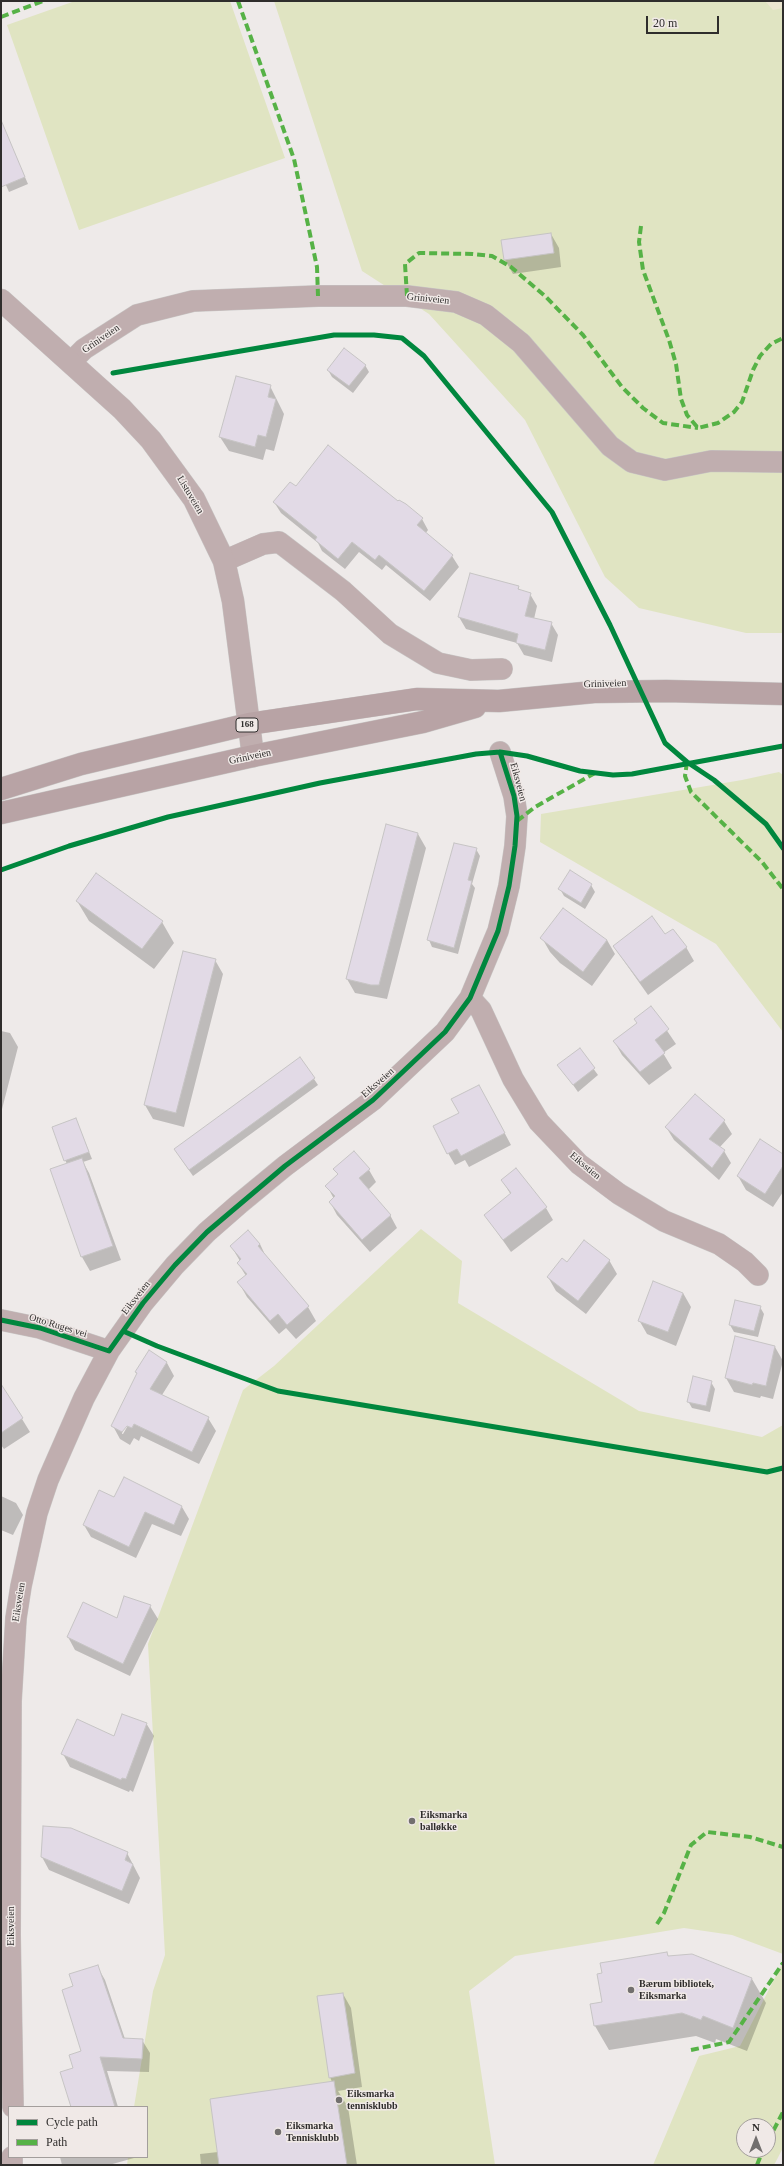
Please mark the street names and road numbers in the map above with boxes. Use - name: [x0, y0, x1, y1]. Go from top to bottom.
- street label: Griniveien: [406, 291, 450, 307]
- street label: Griniveien: [80, 322, 122, 356]
- street label: Listuveien: [174, 474, 206, 516]
- street label: Griniveien: [583, 677, 627, 691]
- road number: 168: [236, 718, 258, 732]
- street label: Griniveien: [228, 747, 272, 767]
- street label: Eiksveien: [507, 761, 529, 803]
- street label: Eiksveien: [359, 1066, 397, 1100]
- street label: Eiksstien: [567, 1150, 603, 1182]
- street label: Eiksveien: [119, 1279, 153, 1317]
- street label: Otto Ruges vei: [28, 1311, 88, 1341]
- street label: Eiksveien: [10, 1582, 28, 1622]
- street label: Eiksveien: [5, 1906, 17, 1946]

